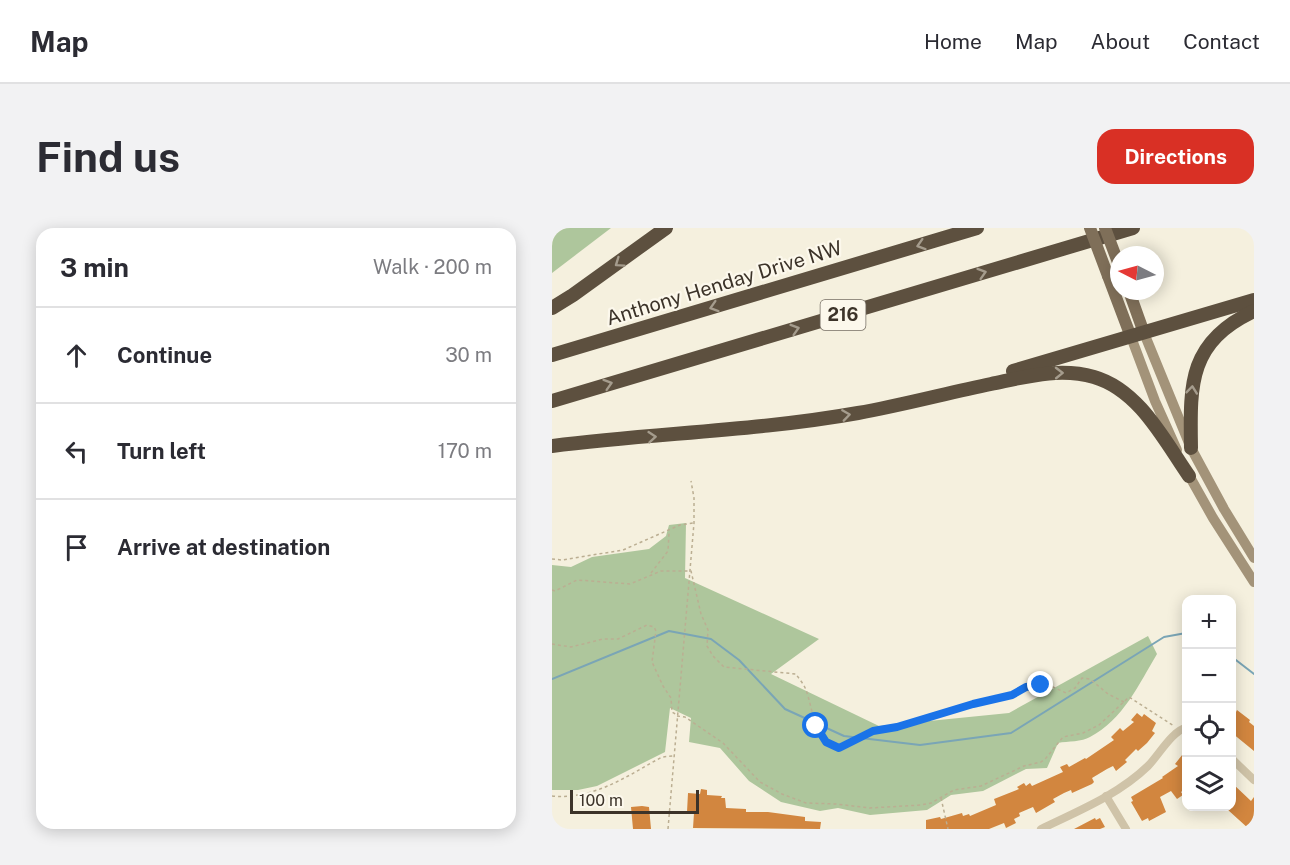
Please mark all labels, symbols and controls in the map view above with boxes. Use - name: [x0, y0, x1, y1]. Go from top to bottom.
- text: Map: [30, 25, 89, 58]
- text: Home: [924, 29, 982, 54]
- text: Map: [1015, 29, 1058, 54]
- text: About: [1091, 29, 1150, 54]
- text: Contact: [1183, 29, 1260, 54]
- button: Directions: [1097, 129, 1254, 184]
- text: Find us: [36, 132, 180, 181]
- street label: Anthony Henday Drive NW: [603, 236, 845, 330]
- one-way arrow: [916, 238, 927, 250]
- north arrow: [1110, 246, 1164, 300]
- text: 3 min: [60, 252, 129, 283]
- text: Walk · 200 m: [373, 255, 492, 279]
- one-way arrow: [615, 256, 626, 267]
- one-way arrow: [976, 268, 987, 280]
- one-way arrow: [709, 300, 720, 312]
- road number: 216: [820, 300, 866, 330]
- one-way arrow: [789, 324, 800, 336]
- icon: ahead: [60, 339, 93, 372]
- text: Continue: [117, 342, 212, 368]
- text: 30 m: [445, 343, 492, 367]
- one-way arrow: [1054, 366, 1063, 379]
- one-way arrow: [602, 379, 613, 391]
- one-way arrow: [1185, 385, 1197, 395]
- one-way arrow: [841, 409, 850, 422]
- one-way arrow: [648, 431, 657, 444]
- icon: left: [60, 435, 93, 468]
- text: Turn left: [117, 438, 206, 464]
- text: 170 m: [438, 439, 492, 463]
- icon: arrive: [60, 531, 93, 564]
- text: Arrive at destination: [117, 534, 330, 560]
- map controls: [1182, 595, 1236, 811]
- button: +: [1182, 595, 1236, 649]
- button: −: [1182, 649, 1236, 703]
- route end: [1027, 671, 1053, 697]
- button: locate: [1182, 703, 1236, 757]
- route start: [802, 712, 828, 738]
- button: layers: [1182, 757, 1236, 811]
- scale bar: [570, 787, 699, 814]
- text: 100 m: [579, 791, 623, 810]

